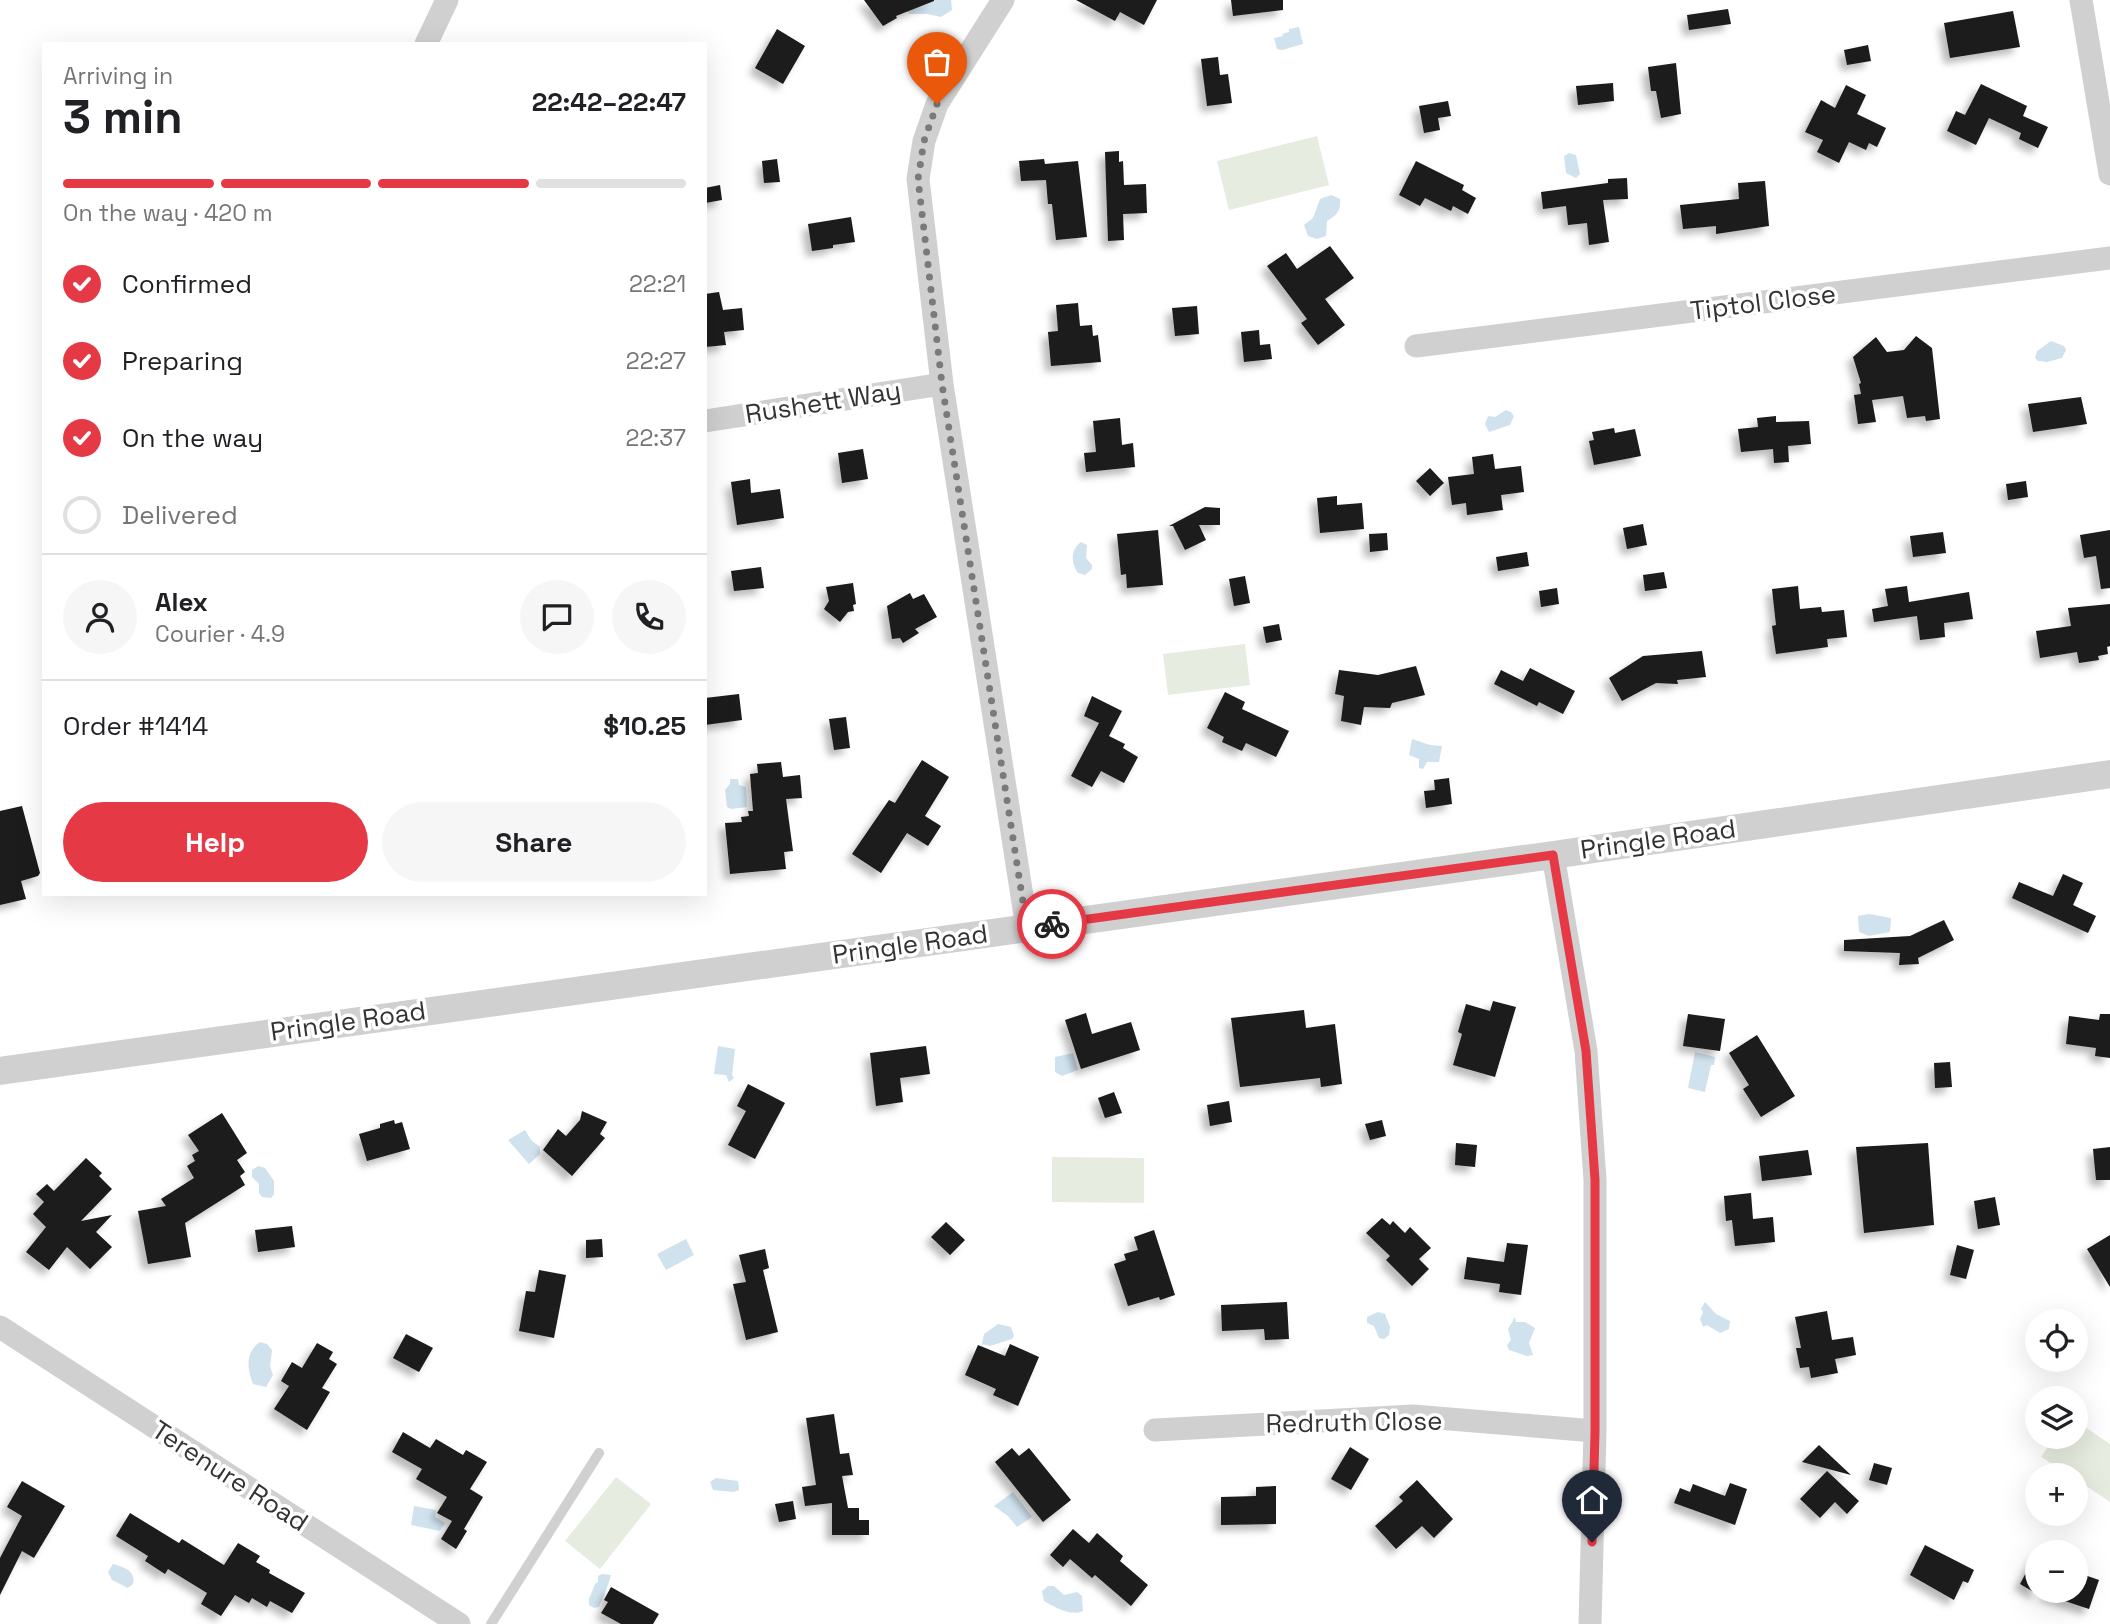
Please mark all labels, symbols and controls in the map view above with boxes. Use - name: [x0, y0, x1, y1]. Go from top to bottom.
- pin: [907, 32, 967, 104]
- icon: bag: [918, 43, 956, 81]
- text: Arriving in: [63, 61, 173, 91]
- text: 22:42–22:47: [532, 85, 686, 119]
- text: 3 min: [63, 88, 183, 146]
- text: On the way · 420 m: [63, 198, 273, 228]
- icon: check: [63, 265, 101, 303]
- text: Confirmed: [122, 267, 252, 301]
- text: 22:21: [629, 269, 686, 299]
- street label: Tiptol Close: [1688, 276, 1838, 328]
- icon: check: [63, 342, 101, 380]
- text: Preparing: [122, 344, 243, 378]
- text: 22:27: [626, 346, 686, 376]
- street label: Rushett Way: [743, 373, 903, 431]
- icon: check: [63, 419, 101, 457]
- text: On the way: [122, 421, 263, 455]
- text: 22:37: [626, 423, 686, 453]
- text: Delivered: [122, 498, 238, 532]
- button: person: [63, 580, 137, 654]
- button: chat: [520, 580, 594, 654]
- button: phone: [612, 580, 686, 654]
- text: Alex: [155, 585, 208, 619]
- text: Courier · 4.9: [155, 619, 285, 649]
- text: Order #1414: [63, 709, 208, 743]
- text: $10.25: [603, 709, 686, 743]
- button: Help: [63, 802, 368, 882]
- button: Share: [382, 802, 686, 882]
- street label: Pringle Road: [1578, 811, 1738, 867]
- courier: [1017, 889, 1087, 959]
- icon: bike: [1033, 905, 1071, 943]
- street label: Pringle Road: [830, 916, 990, 972]
- street label: Pringle Road: [268, 993, 428, 1049]
- map controls: [2025, 1309, 2088, 1603]
- button: locate: [2025, 1309, 2088, 1372]
- button: layers: [2025, 1386, 2088, 1449]
- street label: Redruth Close: [1265, 1403, 1443, 1441]
- street label: Terenure Road: [145, 1413, 315, 1539]
- button: +: [2025, 1463, 2088, 1526]
- pin: [1562, 1470, 1622, 1542]
- icon: home: [1573, 1481, 1611, 1519]
- button: −: [2025, 1540, 2088, 1603]

